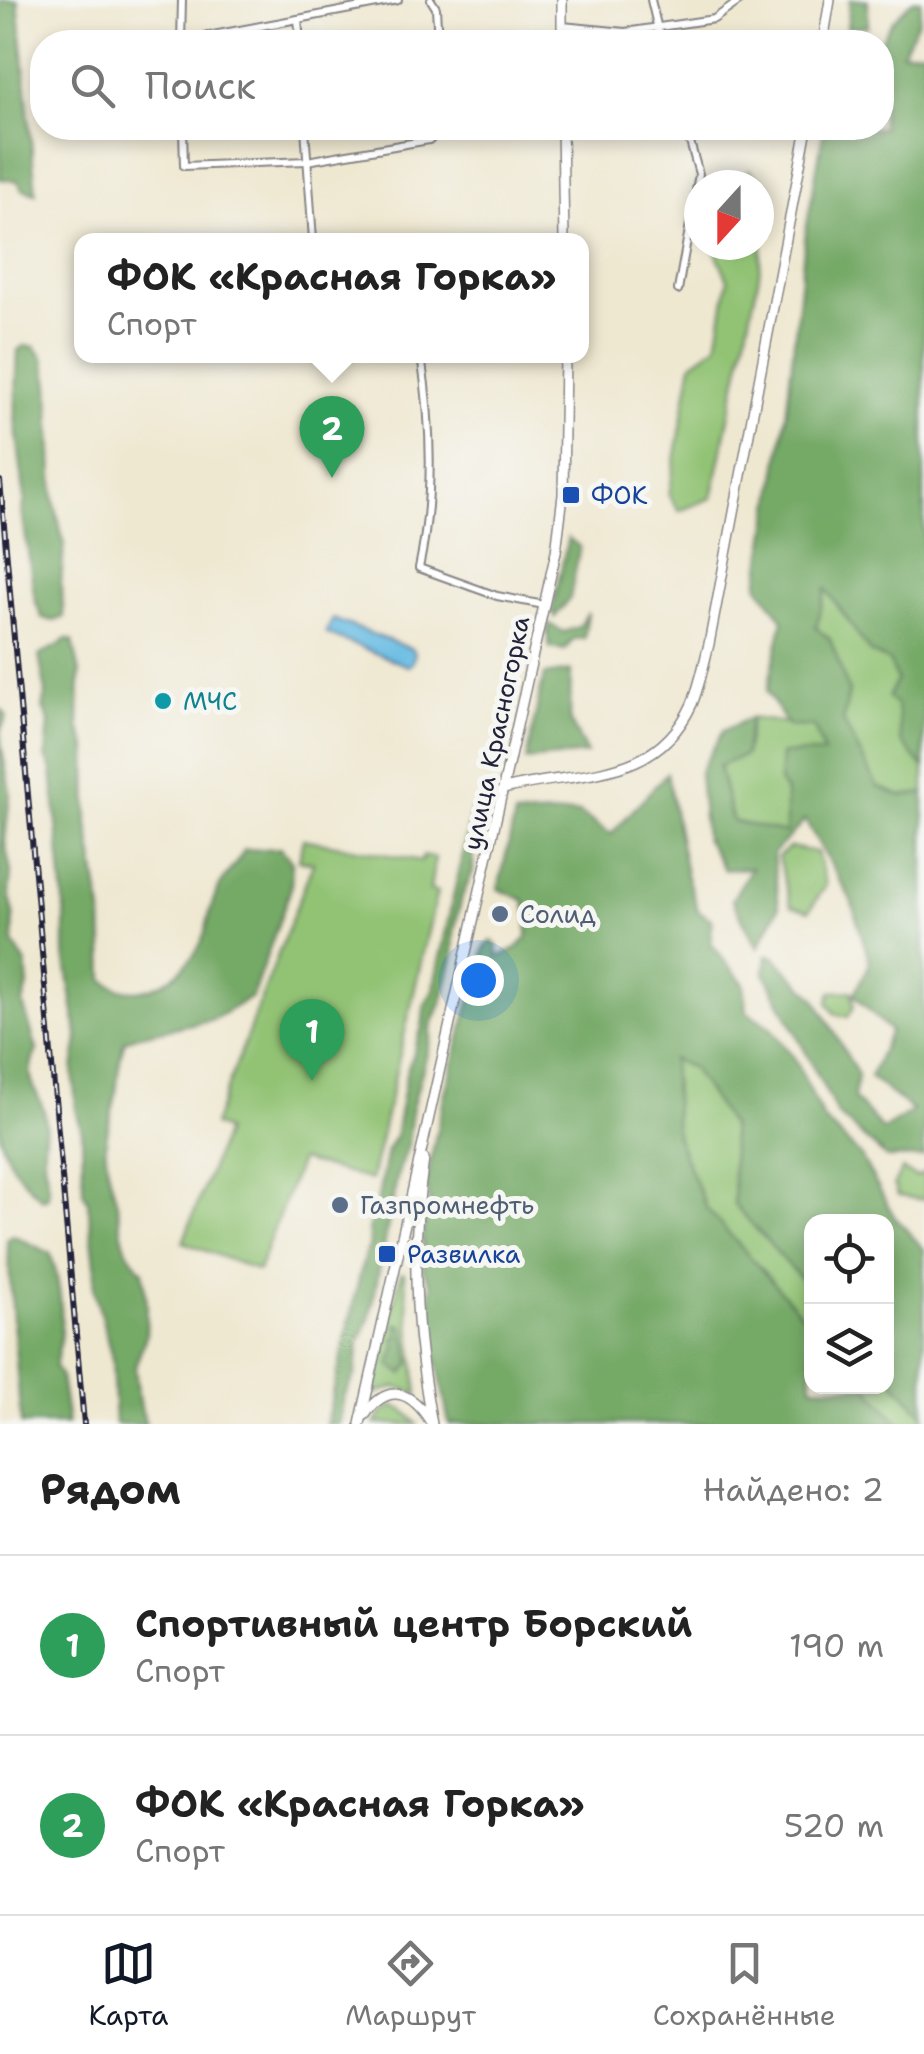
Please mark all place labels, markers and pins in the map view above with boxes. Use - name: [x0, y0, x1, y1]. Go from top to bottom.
- pin: 2: [300, 396, 364, 478]
- place label: ФОК: [591, 478, 648, 512]
- marker: ФОК: [560, 484, 582, 506]
- place label: МЧС: [183, 684, 237, 718]
- marker: МЧС: [152, 690, 174, 712]
- place label: Солид: [520, 897, 596, 931]
- marker: Солид: [489, 903, 511, 925]
- pin: 1: [280, 998, 344, 1081]
- place label: Газпромнефть: [360, 1188, 534, 1222]
- marker: Газпромнефть: [329, 1194, 351, 1216]
- place label: Развилка: [407, 1237, 521, 1271]
- marker: Развилка: [376, 1243, 398, 1265]

